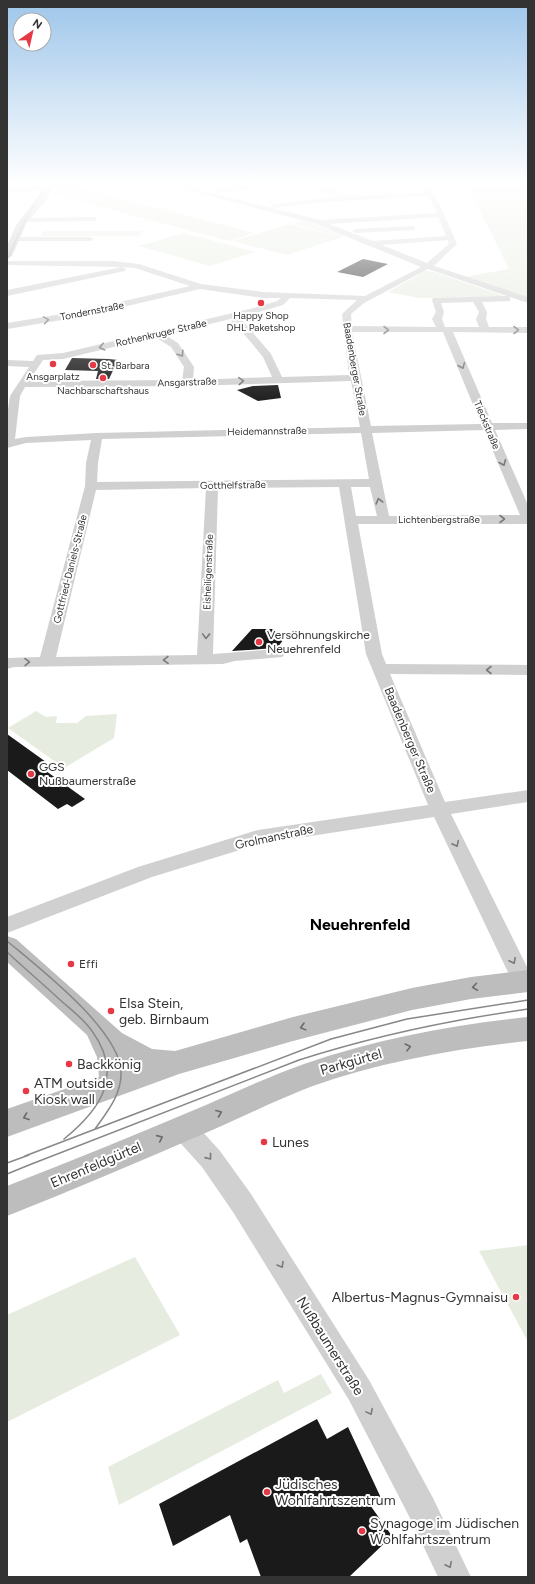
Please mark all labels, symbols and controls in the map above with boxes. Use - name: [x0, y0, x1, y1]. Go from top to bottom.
- north arrow: [12, 12, 52, 52]
- text: N: [30, 16, 44, 32]
- street label: Tondernstraße: [59, 298, 125, 324]
- marker: Happy Shop DHL Paketshop: [256, 298, 266, 308]
- place label: Happy Shop DHL Paketshop: [227, 309, 295, 334]
- one-way arrow: [42, 316, 49, 325]
- street label: Rothenkruger Straße: [114, 316, 208, 350]
- street label: Baadenberger Straße: [340, 321, 370, 417]
- one-way arrow: [383, 326, 389, 334]
- one-way arrow: [513, 326, 519, 334]
- one-way arrow: [99, 342, 105, 350]
- one-way arrow: [176, 350, 184, 357]
- marker: Ansgarplatz: [48, 359, 58, 369]
- place label: St. Barbara: [101, 359, 150, 372]
- marker: St. Barbara: [88, 360, 98, 370]
- one-way arrow: [458, 362, 466, 369]
- place label: Ansgarplatz: [26, 370, 80, 383]
- marker: Nachbarschaftshaus: [98, 373, 108, 383]
- street label: Ansgarstraße: [157, 374, 217, 390]
- one-way arrow: [238, 376, 245, 385]
- place label: Nachbarschaftshaus: [57, 384, 149, 397]
- street label: Tieckstraße: [471, 399, 503, 452]
- street label: Heidemannstraße: [227, 424, 307, 438]
- one-way arrow: [498, 458, 506, 466]
- street label: Gotthelfstraße: [200, 478, 267, 492]
- one-way arrow: [375, 498, 384, 505]
- street label: Gottfried-Daniels-Straße: [50, 513, 90, 625]
- street label: Lichtenbergstraße: [398, 513, 480, 526]
- one-way arrow: [499, 515, 505, 523]
- street label: Eisheiligenstraße: [200, 533, 216, 610]
- place label: Versöhnungskirche Neuehrenfeld: [267, 628, 370, 656]
- one-way arrow: [201, 633, 210, 639]
- marker: Versöhnungskirche Neuehrenfeld: [254, 637, 264, 647]
- one-way arrow: [163, 656, 169, 664]
- one-way arrow: [24, 658, 30, 666]
- one-way arrow: [486, 666, 492, 674]
- street label: Baadenberger Straße: [381, 685, 439, 795]
- place label: GGS Nußbaumerstraße: [39, 760, 136, 788]
- marker: GGS Nußbaumerstraße: [26, 769, 36, 779]
- street label: Grolmanstraße: [234, 822, 315, 852]
- one-way arrow: [451, 840, 459, 847]
- district label: Neuehrenfeld: [310, 915, 410, 934]
- place label: Effi: [79, 957, 98, 971]
- one-way arrow: [508, 957, 516, 964]
- marker: Effi: [66, 959, 76, 969]
- one-way arrow: [472, 982, 478, 991]
- place label: Elsa Stein, geb. Birnbaum: [119, 995, 209, 1028]
- marker: Elsa Stein, geb. Birnbaum: [106, 1006, 116, 1016]
- one-way arrow: [300, 1022, 306, 1030]
- one-way arrow: [404, 1043, 411, 1051]
- street label: Parkgürtel: [318, 1045, 384, 1079]
- place label: Backkönig: [77, 1056, 141, 1073]
- marker: Backkönig: [64, 1059, 74, 1069]
- place label: ATM outside Kiosk wall: [34, 1075, 114, 1108]
- marker: ATM outside Kiosk wall: [21, 1086, 31, 1096]
- one-way arrow: [215, 1110, 223, 1118]
- one-way arrow: [22, 1112, 29, 1120]
- place label: Lunes: [272, 1134, 309, 1151]
- one-way arrow: [155, 1135, 163, 1143]
- marker: Lunes: [259, 1137, 269, 1147]
- street label: Ehrenfeldgürtel: [48, 1138, 144, 1192]
- one-way arrow: [204, 1152, 211, 1160]
- one-way arrow: [276, 1261, 283, 1268]
- place label: Albertus-Magnus-Gymnaisu: [332, 1289, 508, 1306]
- marker: Albertus-Magnus-Gymnaisu: [511, 1292, 521, 1302]
- street label: Nußbaumerstraße: [293, 1293, 367, 1399]
- one-way arrow: [366, 1408, 373, 1415]
- place label: Jüdisches Wohlfahrtszentrum: [275, 1476, 396, 1509]
- marker: Jüdisches Wohlfahrtszentrum: [262, 1487, 272, 1497]
- place label: Synagoge im Jüdischen Wohlfahrtszentrum: [370, 1515, 519, 1548]
- marker: Synagoge im Jüdischen Wohlfahrtszentrum: [357, 1526, 367, 1536]
- one-way arrow: [444, 1560, 452, 1568]

